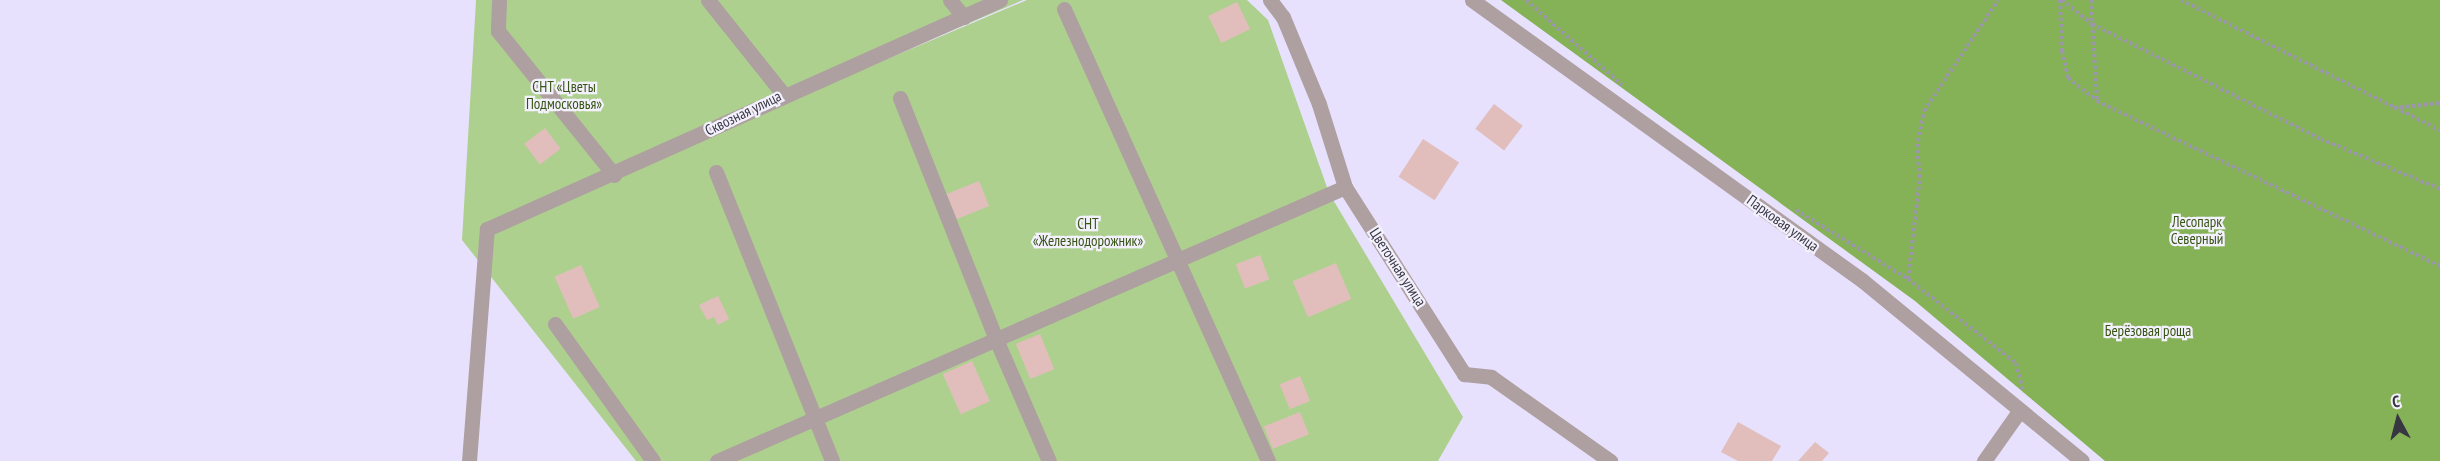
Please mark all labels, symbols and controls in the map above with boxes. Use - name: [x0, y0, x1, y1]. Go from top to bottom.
- park label: СНТ «Цветы Подмосковья»: [526, 77, 602, 112]
- street label: Сквозная улица: [702, 87, 784, 139]
- street label: Парковая улица: [1744, 191, 1822, 255]
- park label: Лесопарк Северный: [2171, 212, 2223, 247]
- park label: СНТ «Железнодорожник»: [1033, 214, 1143, 249]
- street label: Цветочная улица: [1366, 224, 1430, 310]
- park label: Берёзовая роща: [2105, 322, 2191, 340]
- north arrow: [2368, 389, 2428, 449]
- text: С: [2391, 391, 2401, 412]

